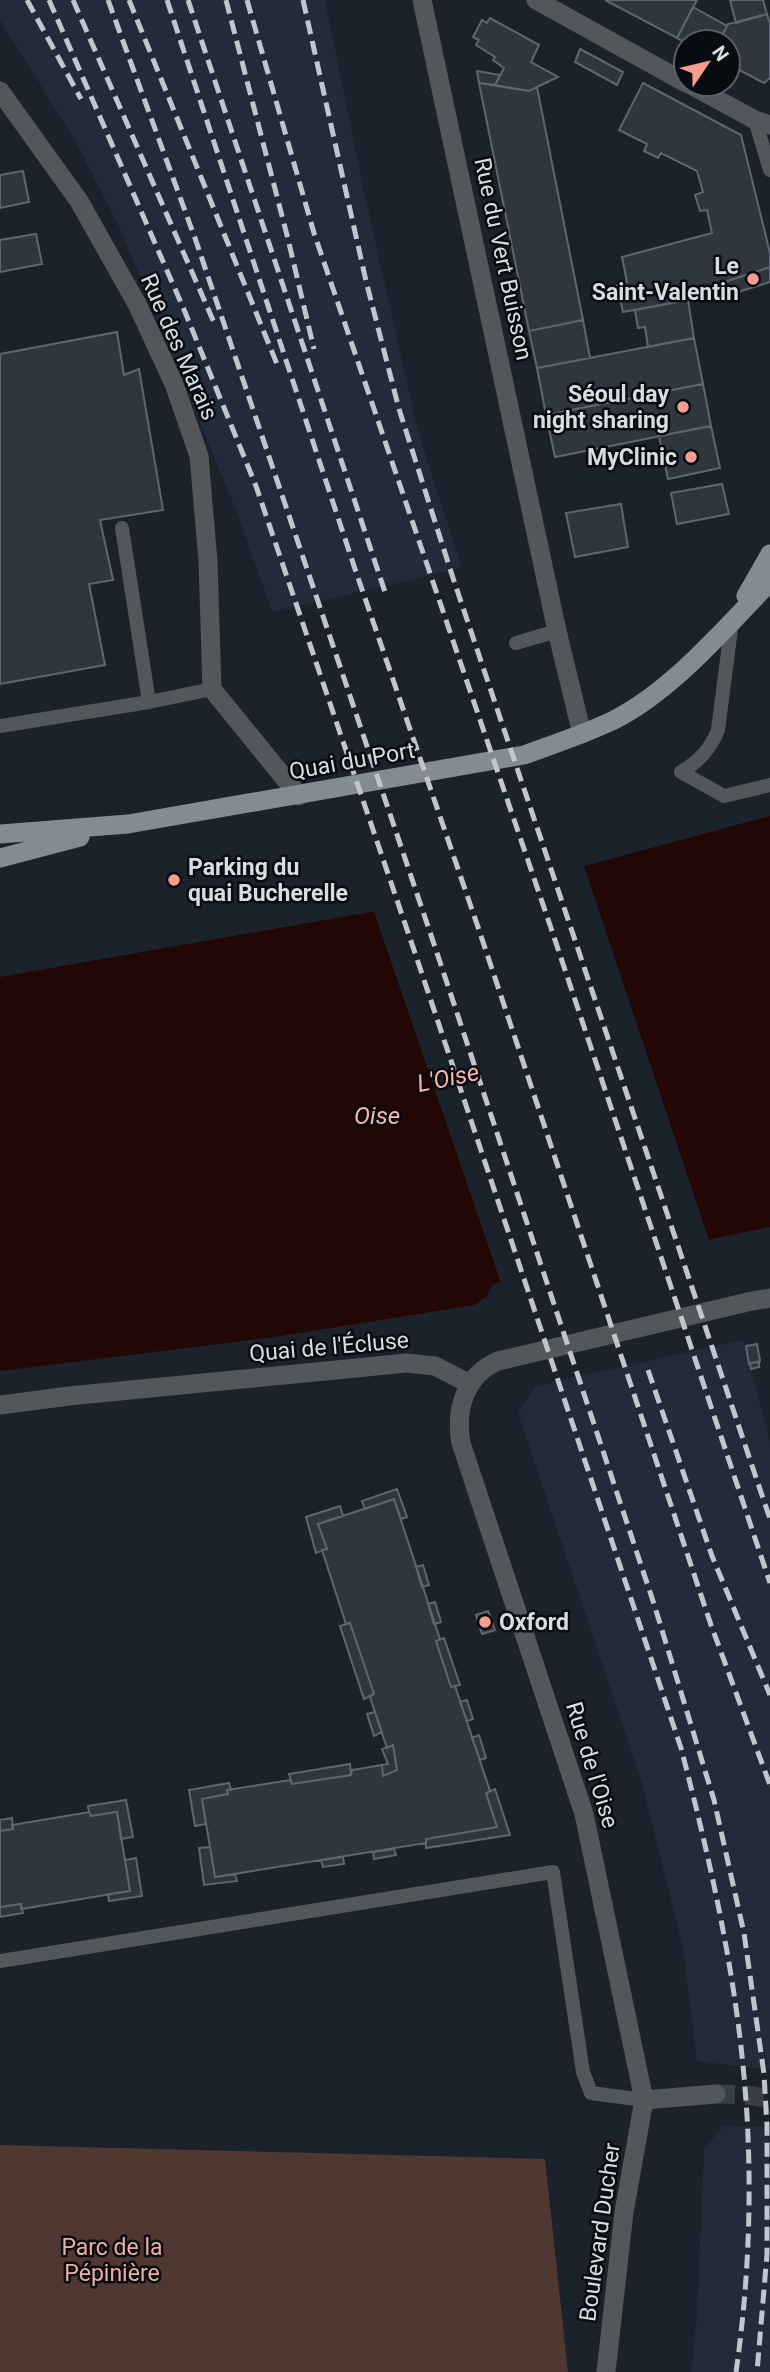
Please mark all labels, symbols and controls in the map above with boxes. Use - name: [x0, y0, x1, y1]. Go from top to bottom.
- north arrow: [672, 28, 742, 98]
- text: N: [707, 41, 734, 66]
- street label: Rue du Vert Buisson: [468, 155, 538, 363]
- place label: Le Saint-Valentin: [592, 253, 739, 306]
- street label: Rue des Marais: [135, 270, 223, 424]
- marker: Le Saint-Valentin: [745, 271, 761, 287]
- place label: Séoul day night sharing: [533, 381, 669, 434]
- marker: Séoul day night sharing: [675, 399, 691, 415]
- place label: MyClinic: [587, 444, 677, 471]
- marker: MyClinic: [683, 449, 699, 465]
- street label: Quai du Port: [287, 737, 417, 785]
- place label: Parking du quai Bucherelle: [188, 854, 348, 907]
- marker: Parking du quai Bucherelle: [166, 872, 182, 888]
- water label: L'Oise: [414, 1058, 482, 1098]
- water label: Oise: [354, 1102, 400, 1130]
- street label: Quai de l'Écluse: [248, 1326, 410, 1367]
- place label: Oxford: [499, 1609, 569, 1636]
- marker: Oxford: [477, 1614, 493, 1630]
- street label: Rue de l'Oise: [560, 1699, 624, 1831]
- street label: Boulevard Ducher: [574, 2141, 626, 2323]
- park label: Parc de la Pépinière: [61, 2234, 163, 2287]

